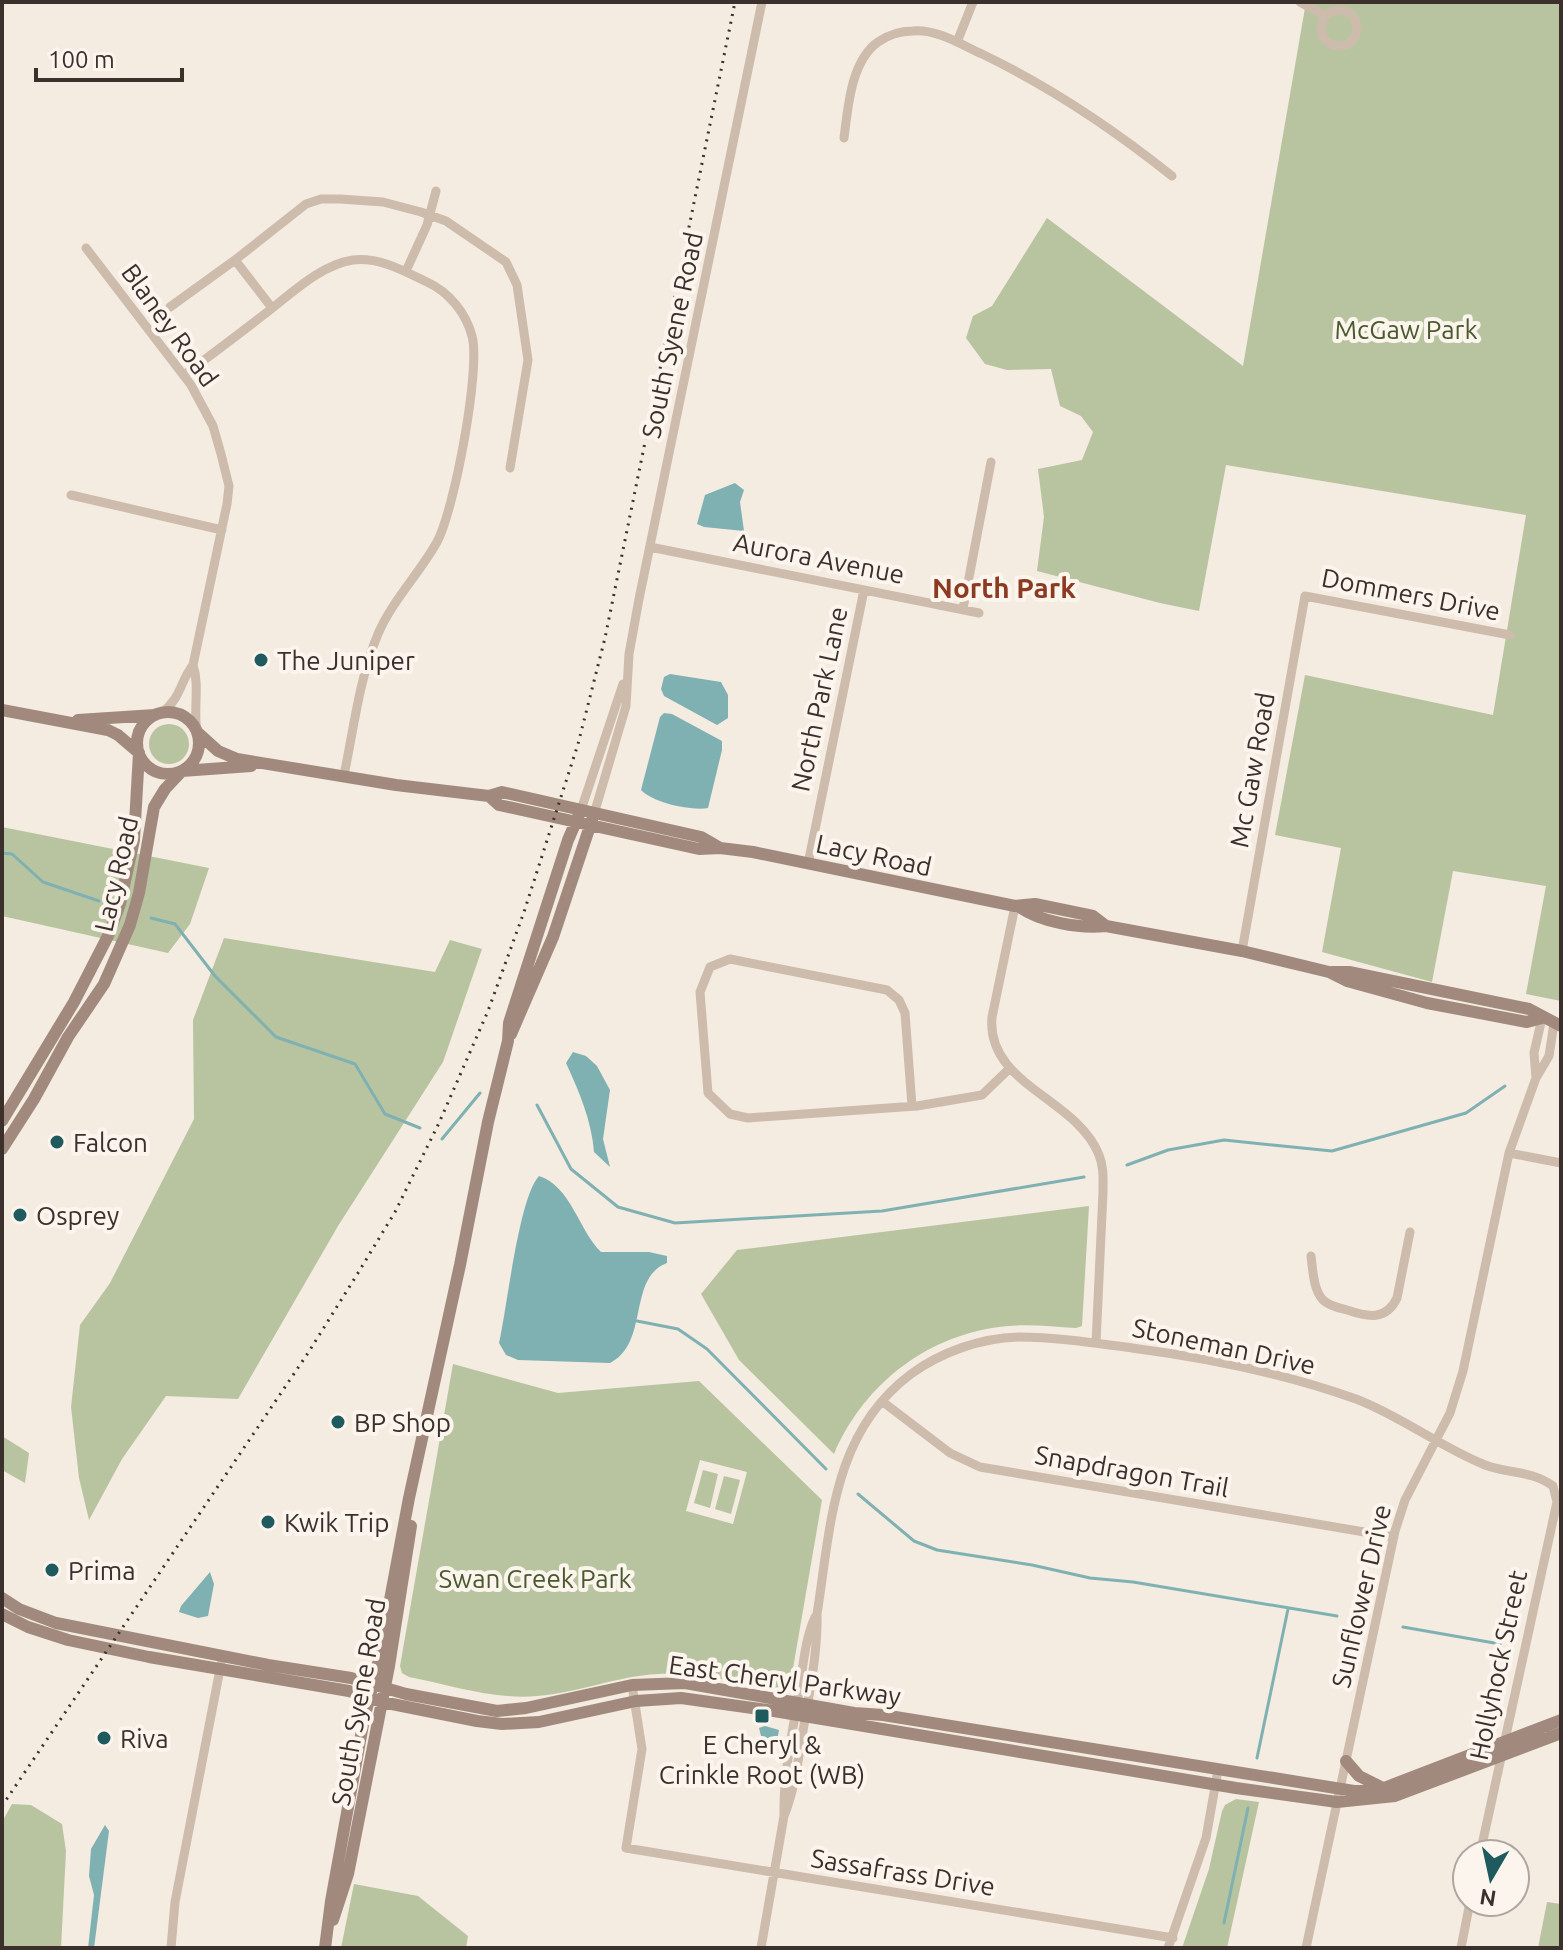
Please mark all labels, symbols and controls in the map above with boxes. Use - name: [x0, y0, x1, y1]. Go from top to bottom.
- scale bar: [36, 32, 182, 82]
- text: 100 m: [48, 46, 115, 73]
- street label: South Syene Road: [636, 229, 708, 441]
- street label: Blaney Road: [116, 258, 224, 392]
- park label: McGaw Park: [1334, 315, 1478, 344]
- street label: Aurora Avenue: [731, 527, 907, 589]
- street label: Dommers Drive: [1319, 562, 1503, 626]
- district label: North Park: [932, 572, 1076, 603]
- street label: North Park Lane: [785, 604, 853, 794]
- place label: The Juniper: [277, 646, 415, 675]
- marker: The Juniper: [252, 651, 270, 669]
- street label: Mc Gaw Road: [1224, 690, 1280, 850]
- street label: Lacy Road: [89, 814, 143, 934]
- street label: Lacy Road: [814, 829, 934, 881]
- place label: Falcon: [73, 1128, 148, 1157]
- marker: Falcon: [48, 1133, 66, 1151]
- place label: Osprey: [36, 1201, 119, 1230]
- marker: Osprey: [11, 1206, 29, 1224]
- street label: Stoneman Drive: [1130, 1312, 1318, 1380]
- place label: BP Shop: [354, 1408, 451, 1437]
- marker: BP Shop: [329, 1413, 347, 1431]
- street label: Snapdragon Trail: [1033, 1440, 1231, 1502]
- street label: Sunflower Drive: [1326, 1502, 1396, 1690]
- place label: Kwik Trip: [284, 1508, 389, 1537]
- marker: Kwik Trip: [259, 1513, 277, 1531]
- place label: Prima: [68, 1556, 136, 1585]
- marker: Prima: [43, 1561, 61, 1579]
- park label: Swan Creek Park: [438, 1564, 632, 1593]
- street label: Hollyhock Street: [1464, 1567, 1532, 1763]
- street label: South Syene Road: [325, 1596, 391, 1808]
- street label: East Cheryl Parkway: [667, 1649, 903, 1711]
- marker: E Cheryl & Crinkle Root (WB): [753, 1707, 771, 1725]
- place label: Riva: [120, 1724, 169, 1753]
- marker: Riva: [95, 1729, 113, 1747]
- place label: E Cheryl & Crinkle Root (WB): [659, 1730, 865, 1789]
- north arrow: [1451, 1838, 1531, 1918]
- street label: Sassafrass Drive: [809, 1843, 997, 1901]
- text: N: [1478, 1885, 1498, 1912]

